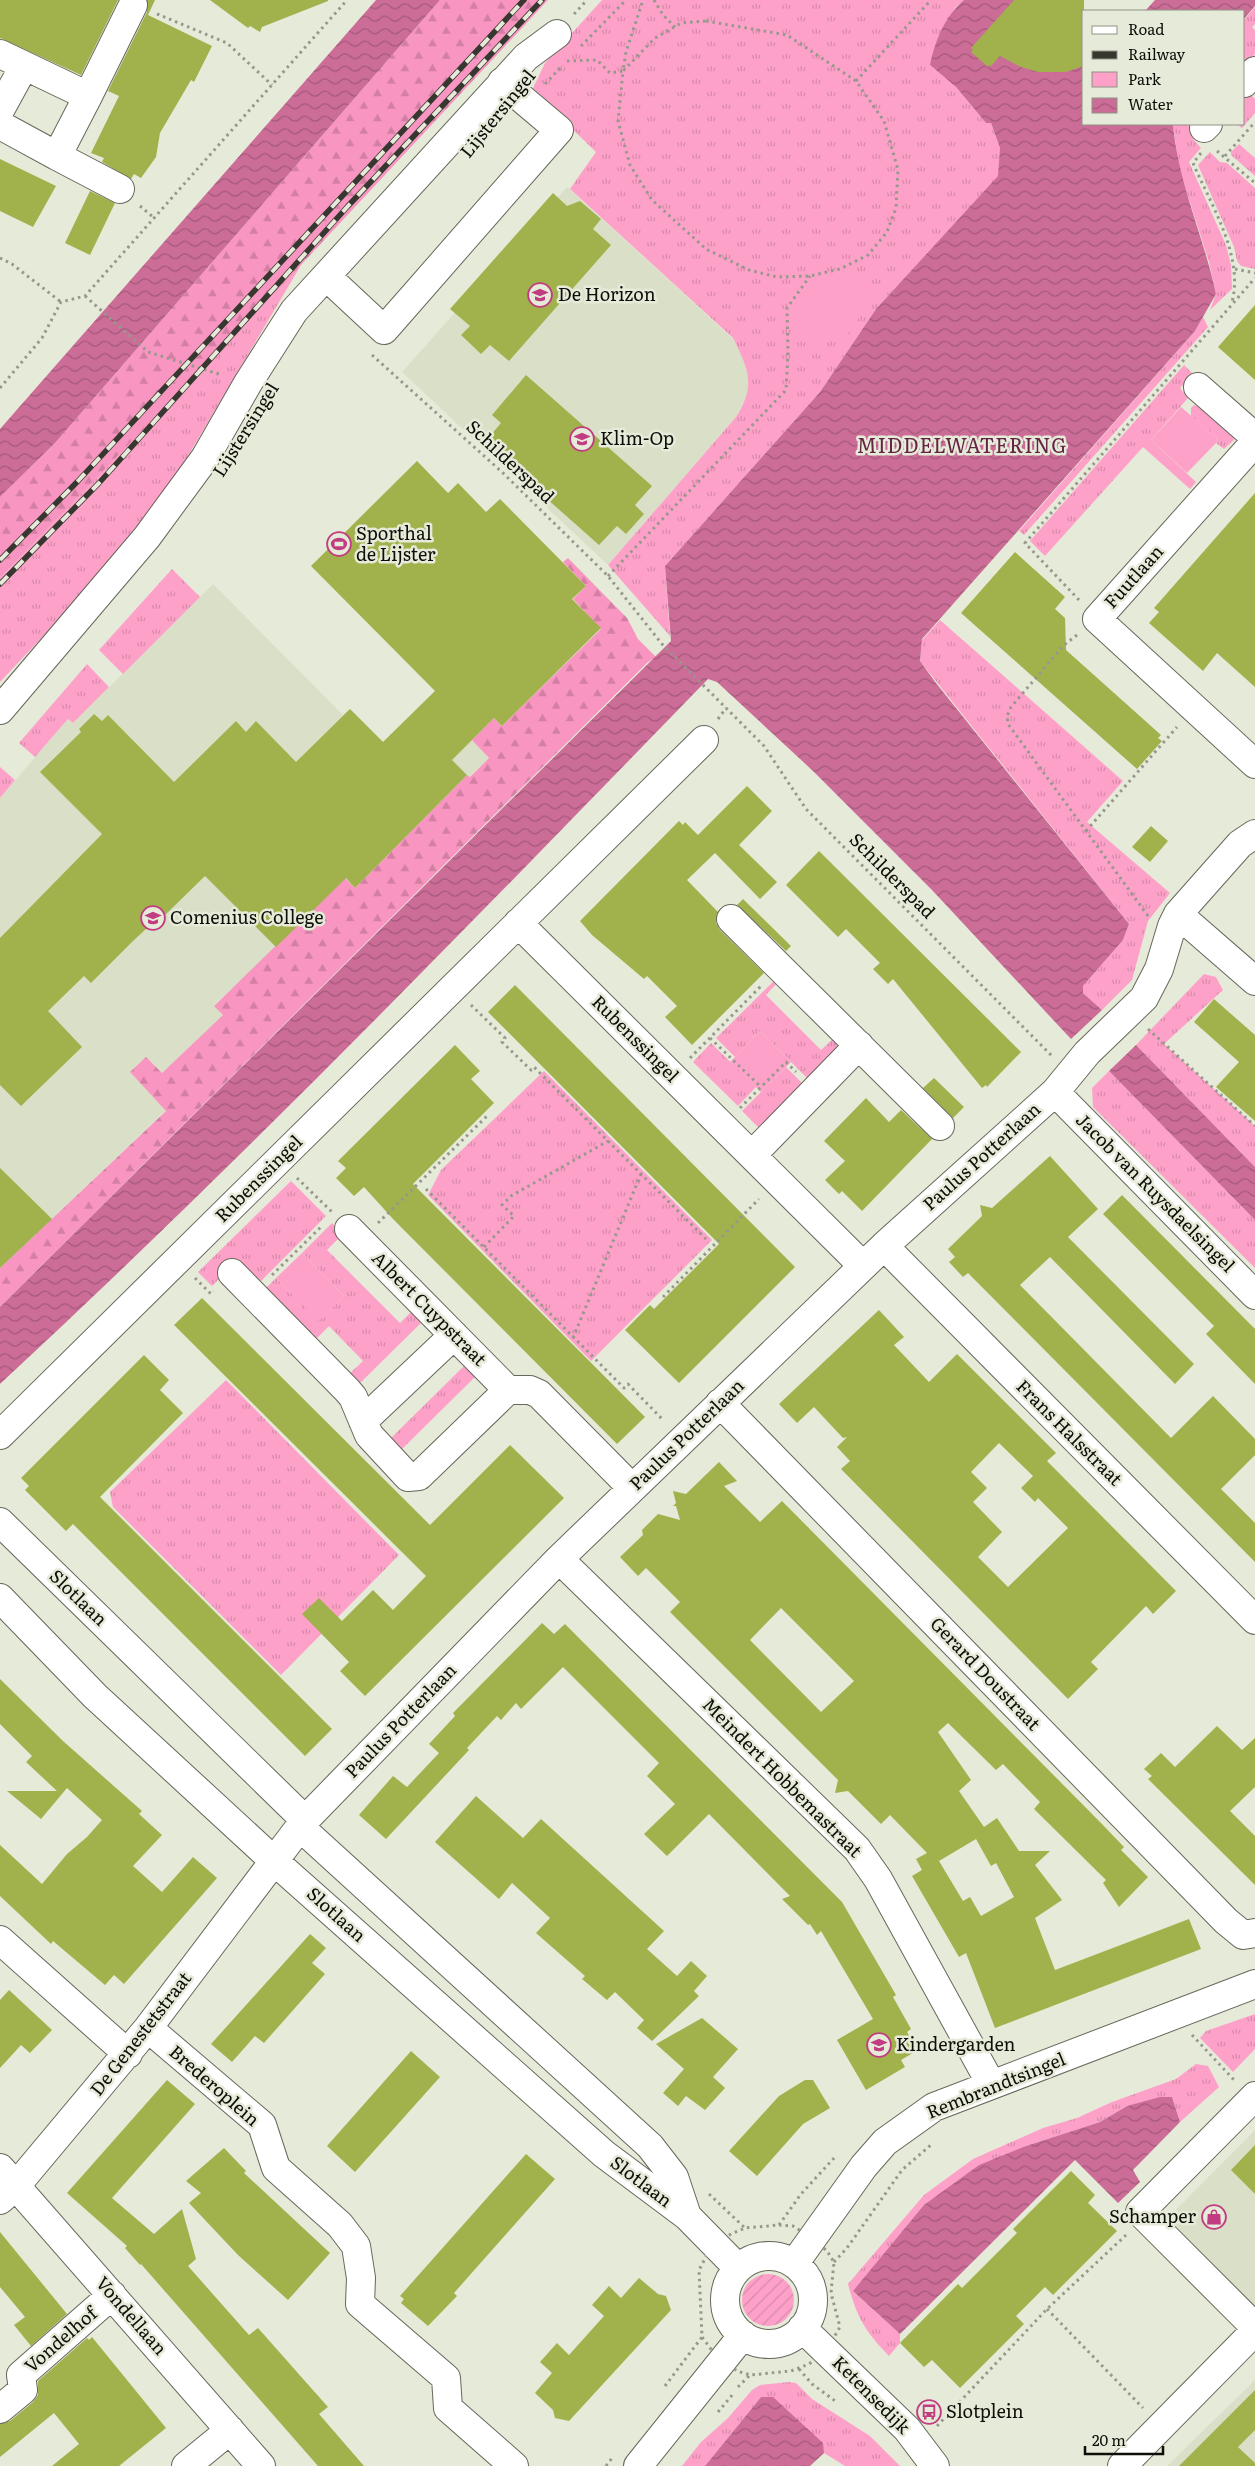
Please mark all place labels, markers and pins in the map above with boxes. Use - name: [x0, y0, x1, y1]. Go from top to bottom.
- place label: De Horizon: [558, 280, 656, 307]
- school or university icon: De Horizon: [527, 282, 553, 308]
- place label: Klim-Op: [600, 424, 674, 451]
- school or university icon: Klim-Op: [569, 426, 595, 452]
- place label: Sporthal de Lijster: [356, 519, 436, 567]
- sports icon: Sporthal de Lijster: [326, 531, 352, 557]
- place label: Comenius College: [170, 903, 324, 930]
- school or university icon: Comenius College: [140, 905, 166, 931]
- place label: Kindergarden: [896, 2030, 1016, 2057]
- school or university icon: Kindergarden: [866, 2032, 892, 2058]
- place label: Schamper: [1109, 2202, 1196, 2229]
- shop icon: Schamper: [1201, 2204, 1227, 2230]
- place label: Slotplein: [946, 2397, 1024, 2424]
- bus stop icon: Slotplein: [916, 2399, 942, 2425]

